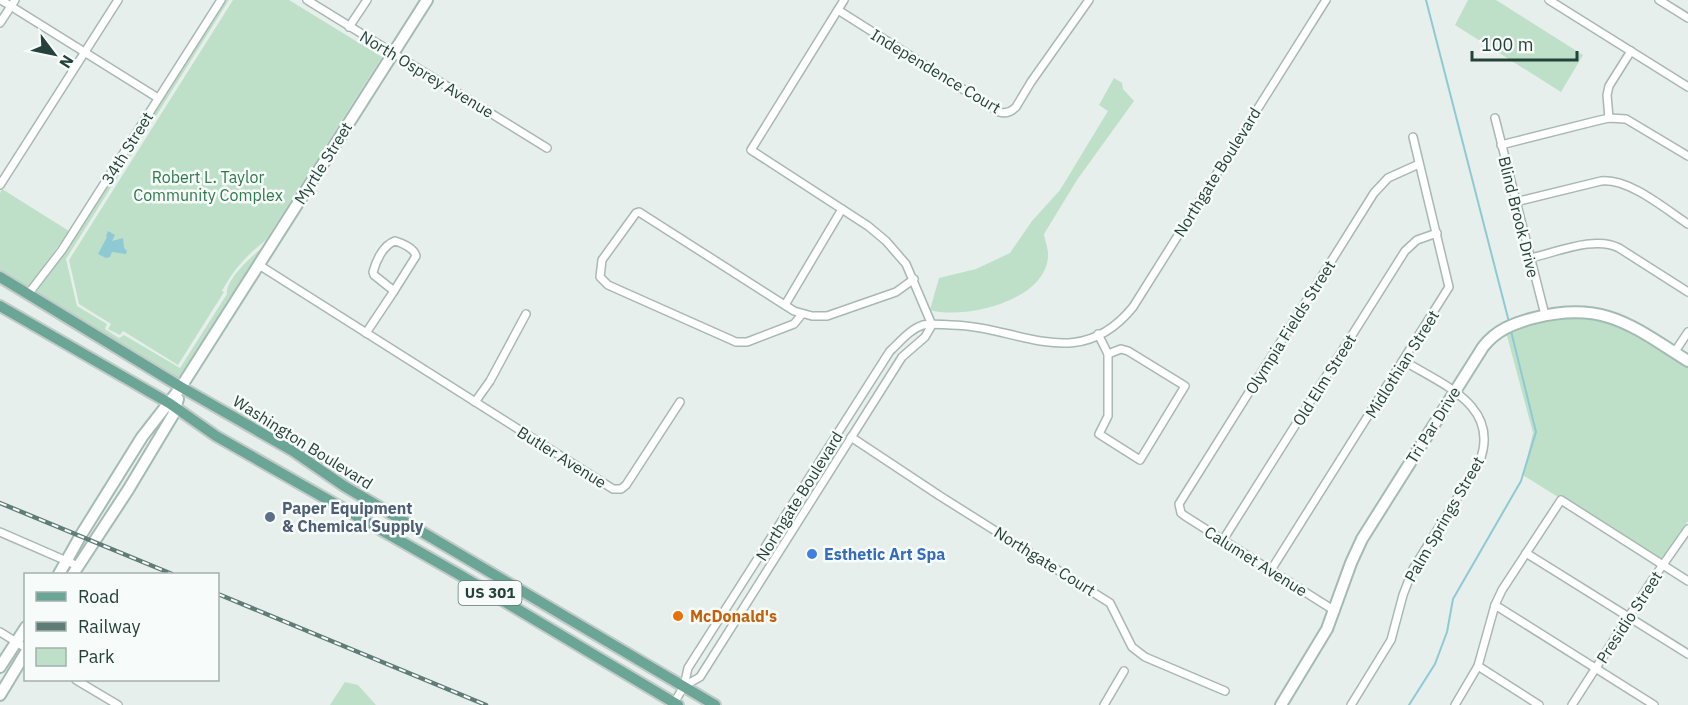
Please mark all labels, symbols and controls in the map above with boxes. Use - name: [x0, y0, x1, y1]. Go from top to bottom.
- north arrow: [24, 24, 84, 84]
- street label: Independence Court: [867, 24, 1005, 118]
- scale bar: [1472, 24, 1577, 62]
- street label: North Osprey Avenue: [356, 26, 498, 122]
- text: 100 m: [1481, 33, 1533, 56]
- text: N: [55, 52, 78, 72]
- street label: Northgate Boulevard: [1169, 104, 1265, 240]
- street label: 34th Street: [97, 108, 157, 188]
- street label: Myrtle Street: [290, 118, 356, 208]
- street label: Blind Brook Drive: [1494, 154, 1544, 280]
- park label: Robert L. Taylor Community Complex: [133, 167, 283, 205]
- street label: Olympia Fields Street: [1241, 256, 1339, 398]
- street label: Midlothian Street: [1361, 306, 1443, 422]
- street label: Old Elm Street: [1288, 331, 1360, 429]
- street label: Tri Par Drive: [1401, 383, 1465, 467]
- street label: Washington Boulevard: [229, 391, 377, 493]
- street label: Butler Avenue: [514, 422, 610, 492]
- street label: Northgate Boulevard: [751, 428, 847, 564]
- street label: Palm Springs Street: [1400, 453, 1488, 585]
- place label: Paper Equipment & Chemical Supply: [282, 498, 424, 536]
- marker: Paper Equipment & Chemical Supply: [263, 510, 277, 524]
- street label: Calumet Avenue: [1201, 521, 1311, 601]
- street label: Northgate Court: [991, 522, 1099, 600]
- place label: Esthetic Art Spa: [824, 544, 945, 564]
- marker: Esthetic Art Spa: [805, 547, 819, 561]
- street label: Presidio Street: [1592, 567, 1666, 667]
- legend: [24, 573, 219, 681]
- road number: US 301: [458, 581, 522, 605]
- text: Road: [78, 585, 119, 608]
- place label: McDonald's: [690, 606, 777, 626]
- marker: McDonald's: [671, 609, 685, 623]
- text: Railway: [78, 615, 140, 638]
- text: Park: [78, 645, 115, 668]

